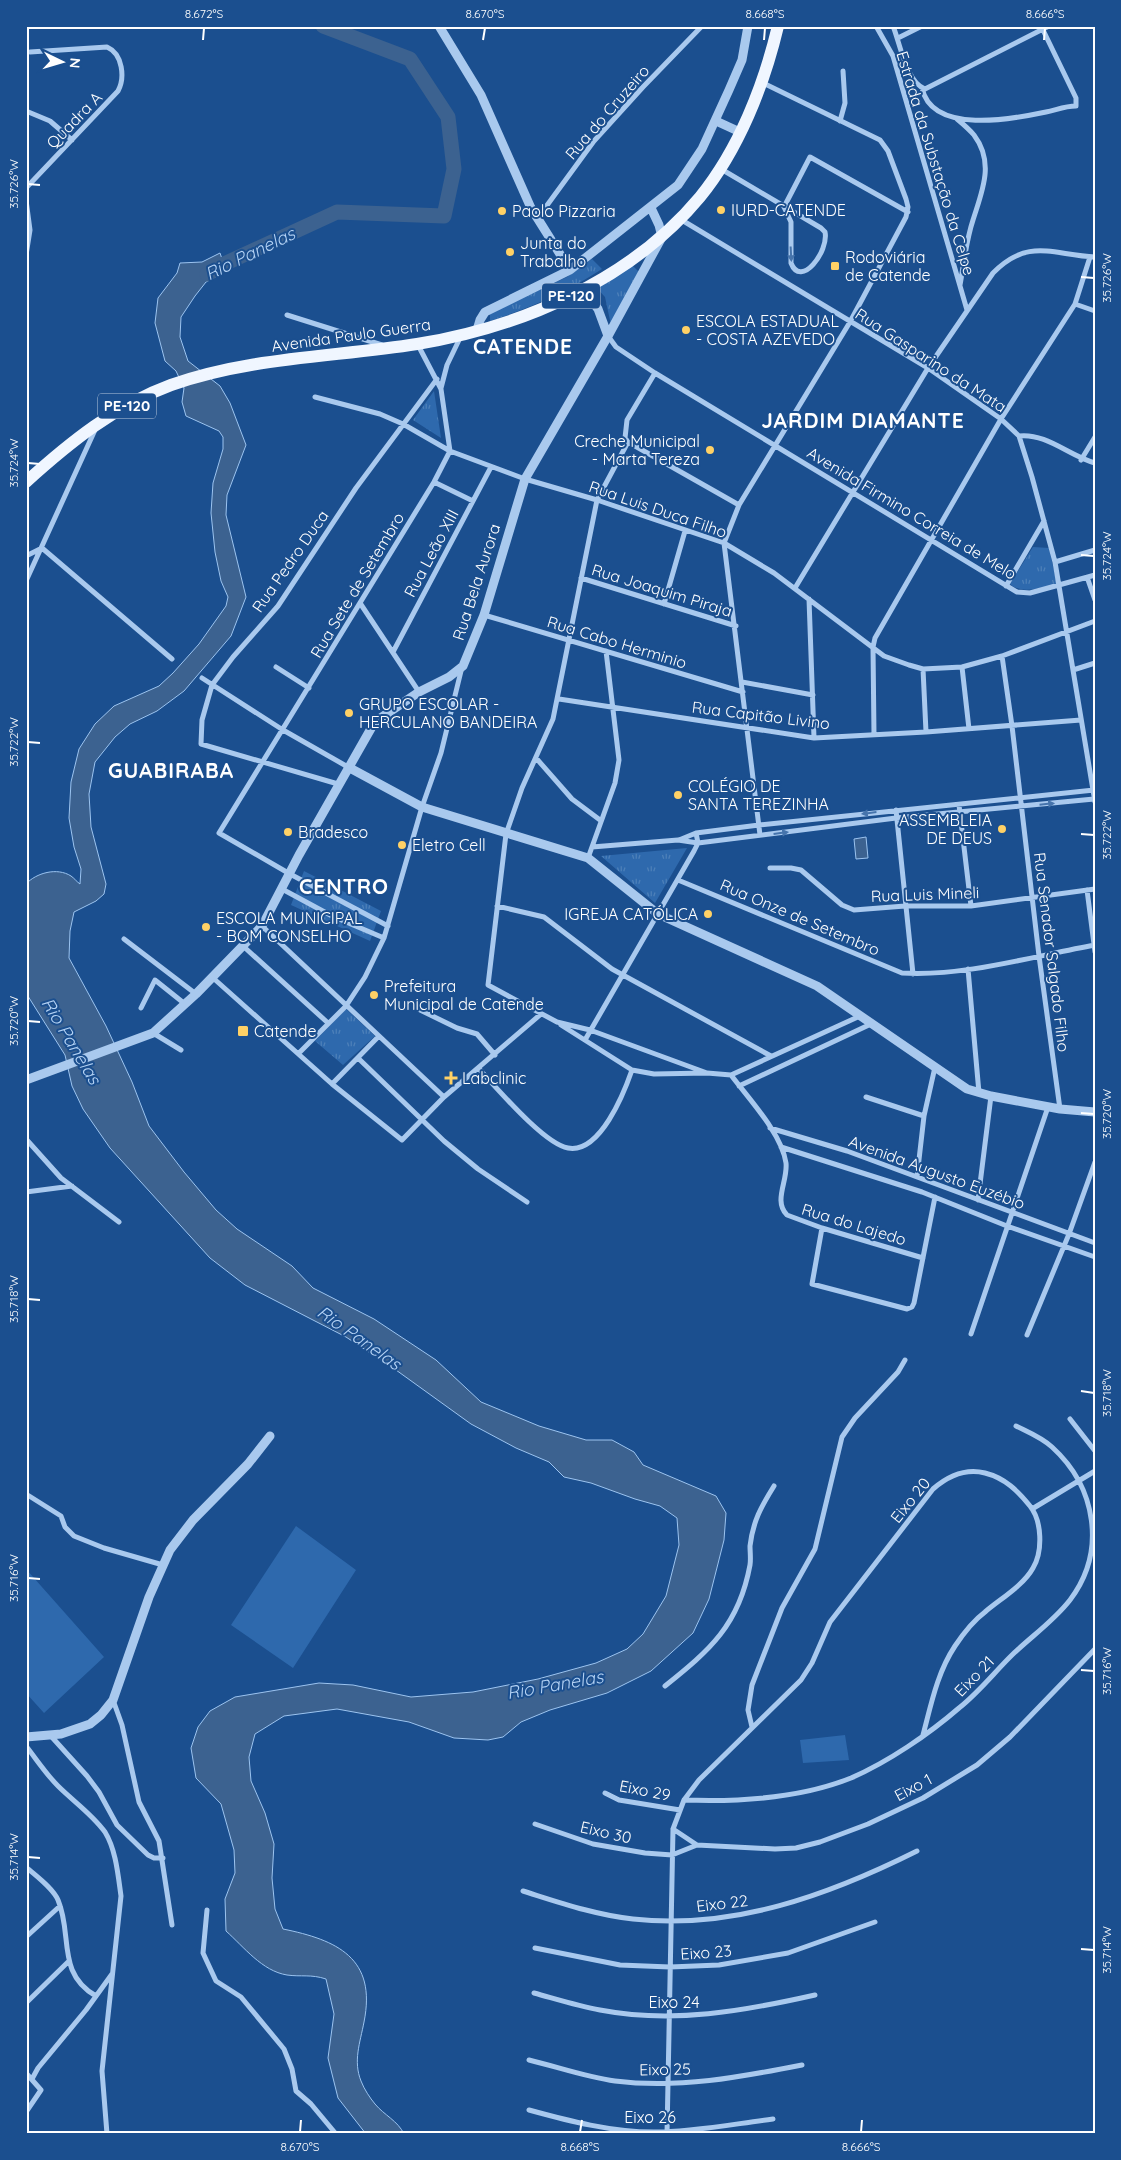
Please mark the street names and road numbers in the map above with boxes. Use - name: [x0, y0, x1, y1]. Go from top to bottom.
- street label: Estrada da Substação da Celpe: [892, 49, 980, 277]
- street label: Rua do Cruzeiro: [561, 61, 653, 163]
- street label: Quadra A: [42, 87, 106, 153]
- road number: PE-120: [542, 284, 600, 308]
- street label: Rua Gasparino da Mata: [852, 304, 1010, 416]
- street label: Avenida Paulo Guerra: [270, 314, 432, 356]
- road number: PE-120: [98, 394, 156, 418]
- street label: Avenida Firmino Correia de Melo: [804, 442, 1020, 584]
- street label: Rua Luis Duca Filho: [586, 476, 730, 542]
- street label: Rua Pedro Duca: [247, 506, 333, 616]
- street label: Rua Leão XIII: [399, 506, 463, 600]
- street label: Rua Sete de Setembro: [306, 509, 408, 661]
- street label: Rua Bela Aurora: [448, 521, 504, 643]
- street label: Rua Joaquim Piraja: [589, 559, 735, 621]
- street label: Rua Cabo Herminio: [545, 611, 689, 673]
- street label: Rua Capitão Livino: [691, 697, 831, 733]
- street label: Rua Senador Salgado Filho: [1030, 851, 1074, 1053]
- street label: Rua Onze de Setembro: [717, 874, 883, 960]
- street label: Rua Luis Mineli: [870, 882, 980, 906]
- street label: Avenida Augusto Euzébio: [846, 1131, 1028, 1213]
- street label: Rua do Lajedo: [799, 1199, 909, 1249]
- street label: Eixo 20: [886, 1473, 934, 1527]
- street label: Eixo 21: [950, 1651, 998, 1701]
- street label: Eixo 1: [891, 1769, 935, 1805]
- street label: Eixo 29: [618, 1775, 672, 1805]
- street label: Eixo 30: [578, 1816, 634, 1848]
- street label: Eixo 22: [695, 1890, 749, 1916]
- street label: Eixo 23: [680, 1940, 732, 1964]
- street label: Eixo 24: [648, 1992, 700, 2012]
- street label: Eixo 25: [639, 2059, 691, 2079]
- street label: Eixo 26: [624, 2107, 676, 2127]

